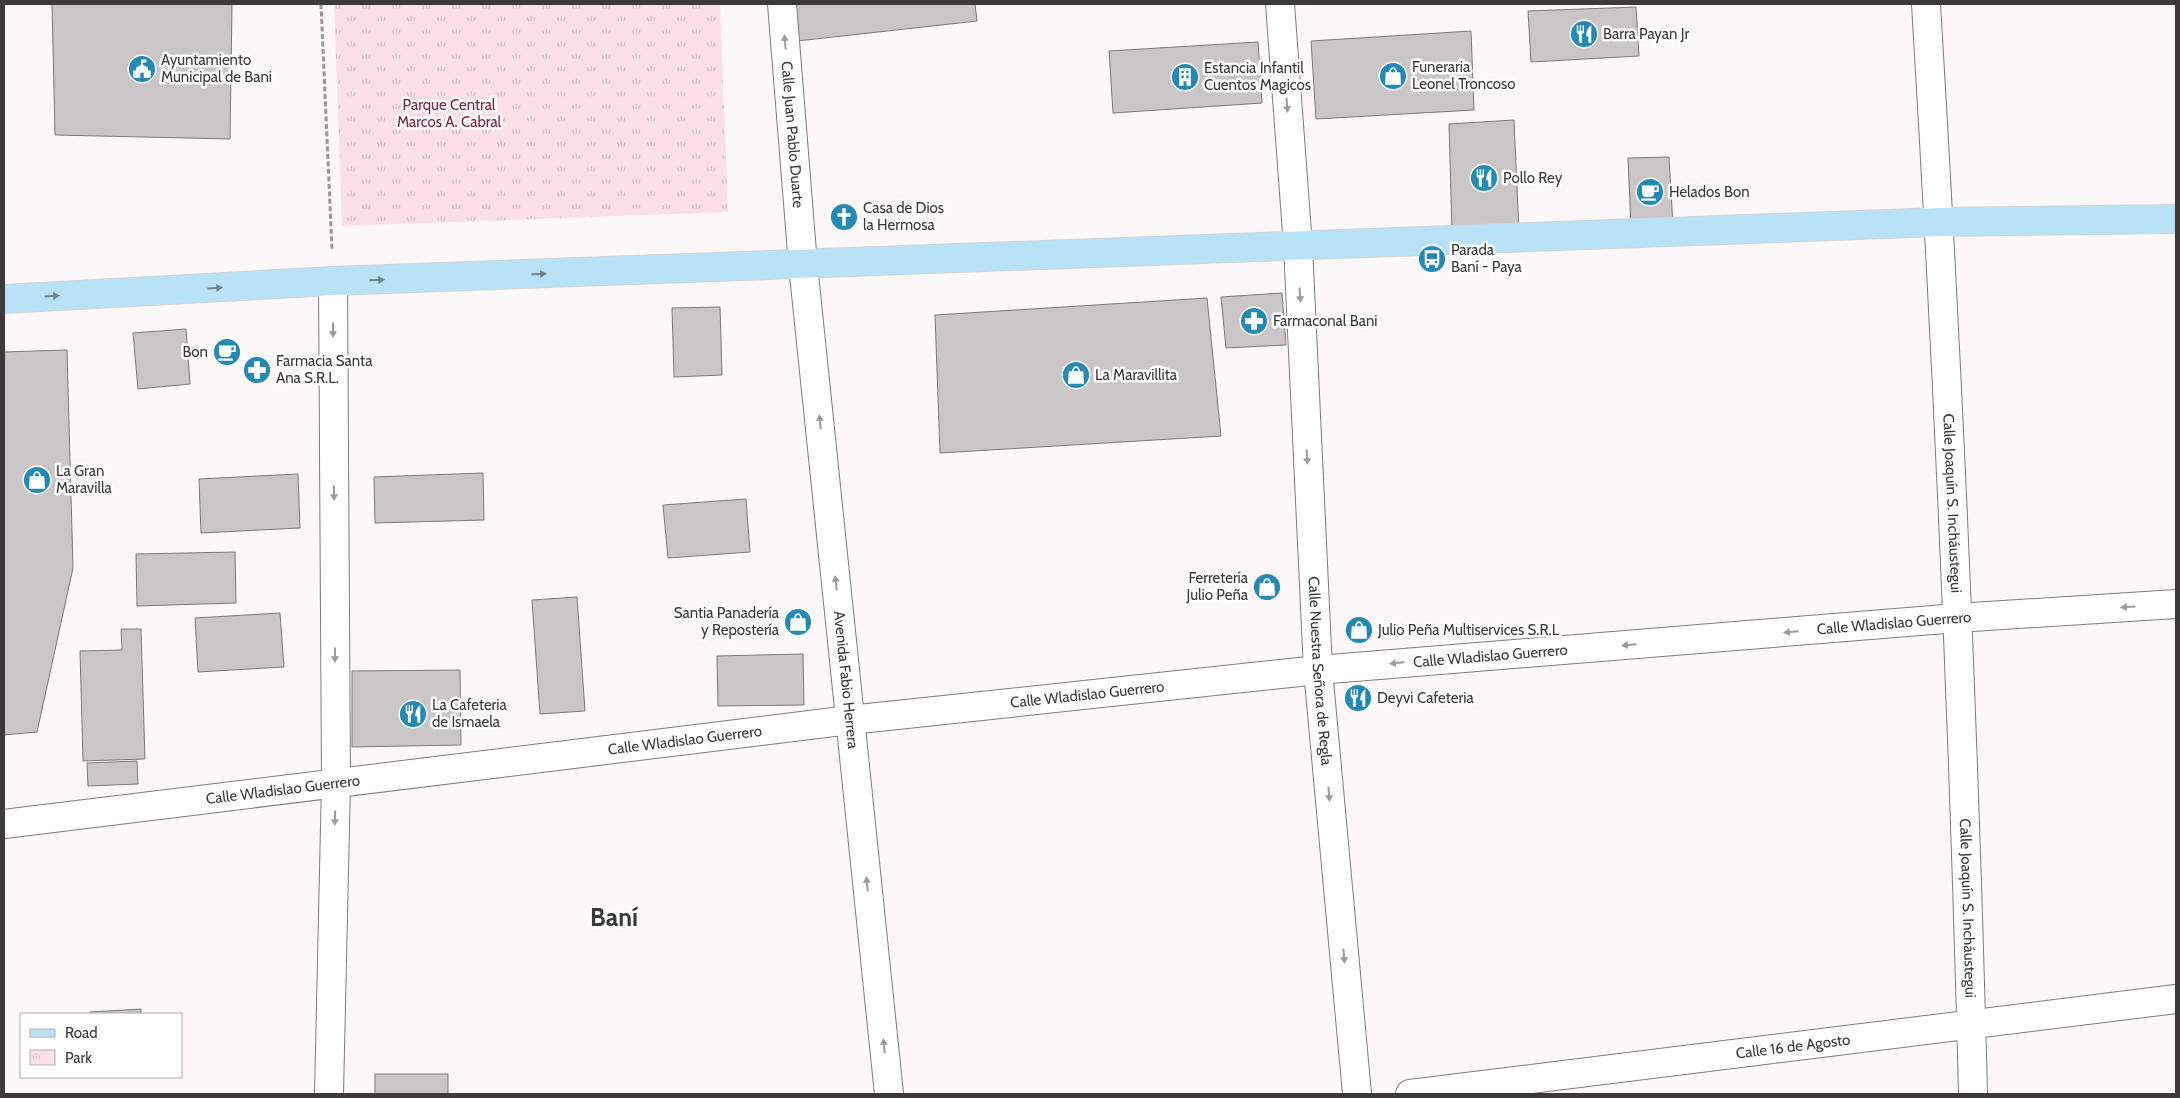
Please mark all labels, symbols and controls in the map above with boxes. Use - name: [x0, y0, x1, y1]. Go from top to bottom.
- restaurant icon: Barra Payan Jr: [1569, 19, 1599, 49]
- place label: Barra Payan Jr: [1603, 25, 1690, 43]
- one-way arrow: [781, 34, 789, 50]
- place label: Ayuntamiento Municipal de Bani: [161, 51, 272, 86]
- public building icon: Ayuntamiento Municipal de Bani: [127, 54, 157, 84]
- place label: Funeraria Leonel Troncoso: [1412, 58, 1516, 93]
- place label: Estancia Infantil Cuentos Magicos: [1204, 59, 1311, 94]
- street label: Calle Juan Pablo Duarte: [778, 60, 807, 209]
- shop icon: Funeraria Leonel Troncoso: [1378, 61, 1408, 91]
- building icon: Estancia Infantil Cuentos Magicos: [1170, 62, 1200, 92]
- park label: Parque Central Marcos A. Cabral: [397, 96, 502, 131]
- one-way arrow: [1284, 97, 1292, 113]
- restaurant icon: Pollo Rey: [1469, 163, 1499, 193]
- place label: Pollo Rey: [1503, 169, 1563, 187]
- cafe icon: Helados Bon: [1635, 177, 1665, 207]
- place label: Helados Bon: [1669, 183, 1750, 201]
- place label: Casa de Dios la Hermosa: [863, 199, 944, 234]
- church icon: Casa de Dios la Hermosa: [829, 202, 859, 232]
- place label: Parada Baní - Paya: [1451, 241, 1523, 276]
- bus stop icon: Parada Baní - Paya: [1417, 244, 1447, 274]
- one-way arrow: [532, 270, 548, 278]
- one-way arrow: [369, 276, 385, 284]
- one-way arrow: [207, 283, 223, 291]
- one-way arrow: [1296, 287, 1304, 303]
- one-way arrow: [45, 292, 61, 300]
- pharmacy icon: Farmaconal Bani: [1239, 306, 1269, 336]
- place label: Farmaconal Bani: [1273, 312, 1377, 330]
- one-way arrow: [329, 322, 337, 338]
- cafe icon: Bon: [212, 337, 242, 367]
- place label: Bon: [182, 343, 208, 361]
- place label: Farmacia Santa Ana S.R.L.: [276, 352, 373, 387]
- pharmacy icon: Farmacia Santa Ana S.R.L.: [242, 355, 272, 385]
- shop icon: La Maravillita: [1061, 360, 1091, 390]
- place label: La Maravillita: [1095, 366, 1178, 384]
- one-way arrow: [815, 413, 823, 429]
- street label: Calle Joaquín S. Incháustegui: [1939, 413, 1965, 593]
- one-way arrow: [1304, 449, 1312, 465]
- place label: La Gran Maravilla: [56, 462, 112, 497]
- shop icon: La Gran Maravilla: [22, 465, 52, 495]
- one-way arrow: [330, 485, 338, 501]
- place label: Ferretería Julio Peña: [1185, 569, 1249, 604]
- shop icon: Ferretería Julio Peña: [1252, 572, 1282, 602]
- one-way arrow: [832, 575, 840, 591]
- street label: Calle Nuestra Señora de Regla: [1305, 576, 1336, 767]
- place label: Santia Panadería y Repostería: [674, 604, 780, 639]
- one-way arrow: [2119, 604, 2135, 612]
- shop icon: Santia Panadería y Repostería: [783, 607, 813, 637]
- street label: Calle Wladislao Guerrero: [1816, 608, 1972, 638]
- street label: Avenida Fabio Herrera: [830, 610, 862, 750]
- shop icon: Julio Peña Multiservices S.R.L: [1344, 615, 1374, 645]
- place label: Julio Peña Multiservices S.R.L: [1377, 621, 1560, 639]
- one-way arrow: [1783, 628, 1799, 636]
- street label: Calle Wladislao Guerrero: [1412, 641, 1568, 671]
- one-way arrow: [1621, 641, 1637, 649]
- one-way arrow: [331, 647, 339, 663]
- one-way arrow: [1389, 659, 1405, 667]
- street label: Calle Wladislao Guerrero: [1009, 677, 1165, 712]
- restaurant icon: Deyvi Cafeteria: [1343, 683, 1373, 713]
- place label: Deyvi Cafeteria: [1377, 689, 1474, 707]
- place label: La Cafeteria de Ismaela: [432, 696, 508, 731]
- restaurant icon: La Cafeteria de Ismaela: [398, 699, 428, 729]
- street label: Calle Wladislao Guerrero: [607, 722, 763, 759]
- street label: Calle Wladislao Guerrero: [205, 771, 361, 808]
- one-way arrow: [1325, 786, 1333, 802]
- one-way arrow: [331, 810, 339, 826]
- street label: Calle Joaquín S. Incháustegui: [1956, 818, 1979, 998]
- one-way arrow: [863, 876, 871, 892]
- district label: Baní: [590, 902, 638, 932]
- one-way arrow: [1341, 948, 1349, 964]
- legend: [20, 1013, 182, 1078]
- text: Road: [65, 1024, 98, 1042]
- street label: Calle 16 de Agosto: [1735, 1030, 1851, 1063]
- one-way arrow: [880, 1037, 888, 1053]
- text: Park: [65, 1049, 92, 1067]

